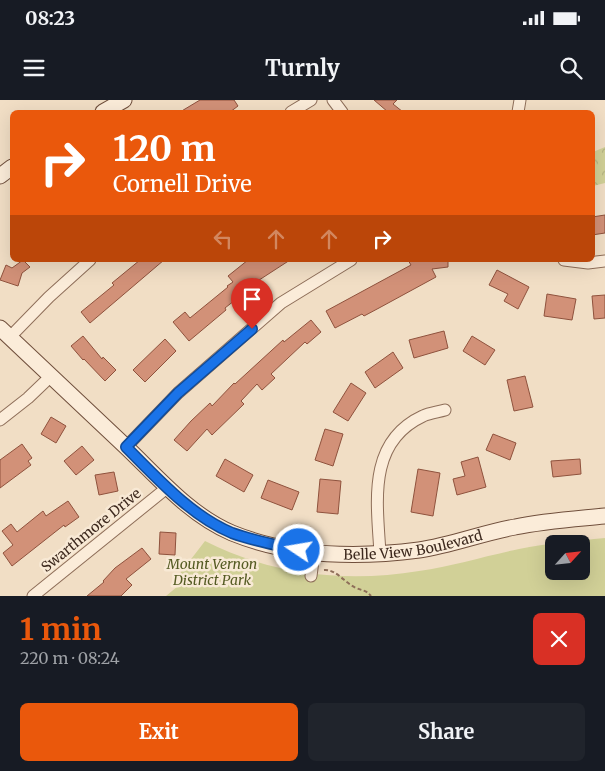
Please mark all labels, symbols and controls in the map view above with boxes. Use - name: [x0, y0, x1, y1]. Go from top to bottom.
- text: 08:23: [25, 6, 75, 30]
- icon: menu: [20, 54, 48, 82]
- text: Turnly: [265, 54, 340, 82]
- icon: search: [557, 54, 585, 82]
- text: 120 m: [113, 127, 216, 171]
- icon: right: [30, 130, 95, 195]
- text: Cornell Drive: [113, 170, 252, 198]
- icon: left: [209, 225, 237, 253]
- icon: ahead: [262, 225, 290, 253]
- icon: ahead: [315, 225, 343, 253]
- icon: right: [368, 225, 396, 253]
- pin: [231, 278, 273, 329]
- icon: arrive: [238, 285, 266, 313]
- street label: Swarthmore Drive: [37, 484, 145, 576]
- position arrow: [272, 523, 324, 575]
- street label: Belle View Boulevard: [343, 526, 485, 564]
- north arrow: [545, 535, 590, 580]
- map controls: [545, 535, 590, 580]
- park label: Mount Vernon District Park: [166, 555, 257, 589]
- text: 1 min: [20, 610, 102, 648]
- button: close: [533, 613, 585, 665]
- text: 220 m · 08:24: [20, 648, 120, 668]
- button: Exit: [20, 703, 298, 761]
- button: Share: [308, 703, 585, 761]

